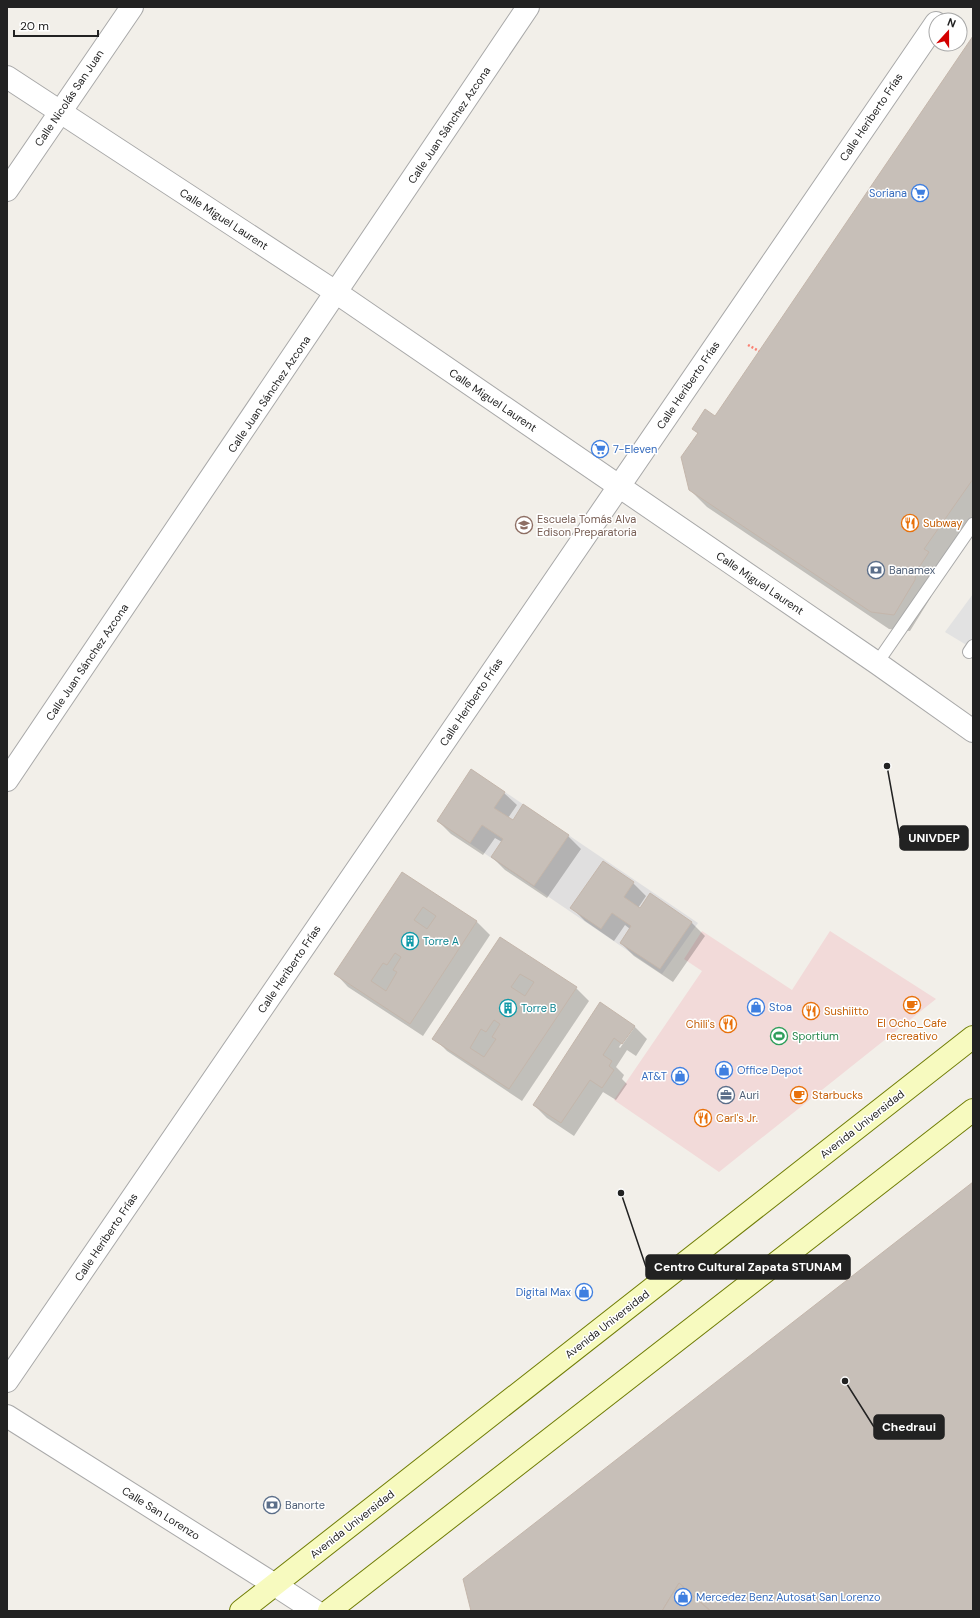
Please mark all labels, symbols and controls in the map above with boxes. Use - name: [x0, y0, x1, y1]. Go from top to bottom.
- scale bar: [14, 12, 98, 38]
- north arrow: [928, 12, 968, 52]
- text: N: [945, 15, 958, 31]
- text: 20 m: [20, 18, 49, 34]
- street label: Calle Nicolás San Juan: [31, 47, 107, 149]
- street label: Calle Juan Sánchez Azcona: [405, 64, 493, 186]
- street label: Calle Heriberto Frías: [836, 70, 906, 164]
- supermarket icon: Soriana: [910, 183, 930, 203]
- street label: Calle Miguel Laurent: [177, 185, 271, 253]
- place label: Soriana: [869, 186, 907, 200]
- street label: Calle Juan Sánchez Azcona: [225, 333, 313, 455]
- street label: Calle Heriberto Frías: [653, 338, 723, 432]
- street label: Calle Miguel Laurent: [447, 365, 539, 435]
- supermarket icon: 7-Eleven: [590, 439, 610, 459]
- place label: 7-Eleven: [613, 442, 657, 456]
- place label: Escuela Tomás Alva Edison Preparatoria: [537, 512, 637, 539]
- restaurant icon: Subway: [900, 513, 920, 533]
- school or university icon: Escuela Tomás Alva Edison Preparatoria: [514, 515, 534, 535]
- place label: Subway: [923, 516, 963, 530]
- street label: Calle Miguel Laurent: [714, 548, 806, 618]
- bank icon: Banamex: [866, 560, 886, 580]
- place label: Banamex: [889, 563, 936, 577]
- street label: Calle Juan Sánchez Azcona: [43, 601, 131, 723]
- street label: Calle Heriberto Frías: [436, 655, 506, 749]
- callout: UNIVDEP: [900, 826, 968, 850]
- text: UNIVDEP: [908, 830, 960, 846]
- street label: Calle Heriberto Frías: [254, 922, 324, 1016]
- building icon: Torre A: [400, 931, 420, 951]
- place label: Torre A: [423, 934, 459, 948]
- cafe icon: El Ocho_Cafe recreativo: [902, 995, 922, 1015]
- shop icon: Stoa: [746, 997, 766, 1017]
- building icon: Torre B: [498, 998, 518, 1018]
- place label: Stoa: [769, 1000, 792, 1014]
- place label: Torre B: [521, 1001, 557, 1015]
- restaurant icon: Sushiitto: [801, 1001, 821, 1021]
- place label: Sushiitto: [824, 1004, 869, 1018]
- restaurant icon: Chili's: [718, 1014, 738, 1034]
- place label: El Ocho_Cafe recreativo: [877, 1016, 947, 1043]
- place label: Chili's: [686, 1017, 715, 1031]
- sports icon: Sportium: [769, 1026, 789, 1046]
- place label: Sportium: [792, 1029, 839, 1043]
- shop icon: Office Depot: [714, 1060, 734, 1080]
- place label: Office Depot: [737, 1063, 802, 1077]
- shop icon: AT&T: [670, 1066, 690, 1086]
- place label: AT&T: [641, 1069, 667, 1083]
- office icon: Auri: [716, 1085, 736, 1105]
- cafe icon: Starbucks: [789, 1085, 809, 1105]
- street label: Avenida Universidad: [817, 1087, 907, 1161]
- place label: Auri: [739, 1088, 759, 1102]
- place label: Starbucks: [812, 1088, 863, 1102]
- restaurant icon: Carl's Jr.: [693, 1108, 713, 1128]
- place label: Carl's Jr.: [716, 1111, 758, 1125]
- street label: Calle Heriberto Frías: [71, 1190, 141, 1284]
- callout: Centro Cultural Zapata STUNAM: [646, 1255, 850, 1279]
- text: Centro Cultural Zapata STUNAM: [654, 1259, 842, 1275]
- shop icon: Digital Max: [574, 1282, 594, 1302]
- place label: Digital Max: [516, 1285, 572, 1299]
- street label: Avenida Universidad: [562, 1287, 652, 1361]
- callout: Chedraui: [874, 1415, 944, 1439]
- text: Chedraui: [882, 1419, 936, 1435]
- street label: Calle San Lorenzo: [119, 1483, 203, 1543]
- street label: Avenida Universidad: [307, 1487, 397, 1561]
- bank icon: Banorte: [262, 1495, 282, 1515]
- place label: Banorte: [285, 1498, 325, 1512]
- shop icon: Mercedez Benz Autosat San Lorenzo: [673, 1587, 693, 1607]
- place label: Mercedez Benz Autosat San Lorenzo: [696, 1590, 881, 1604]

